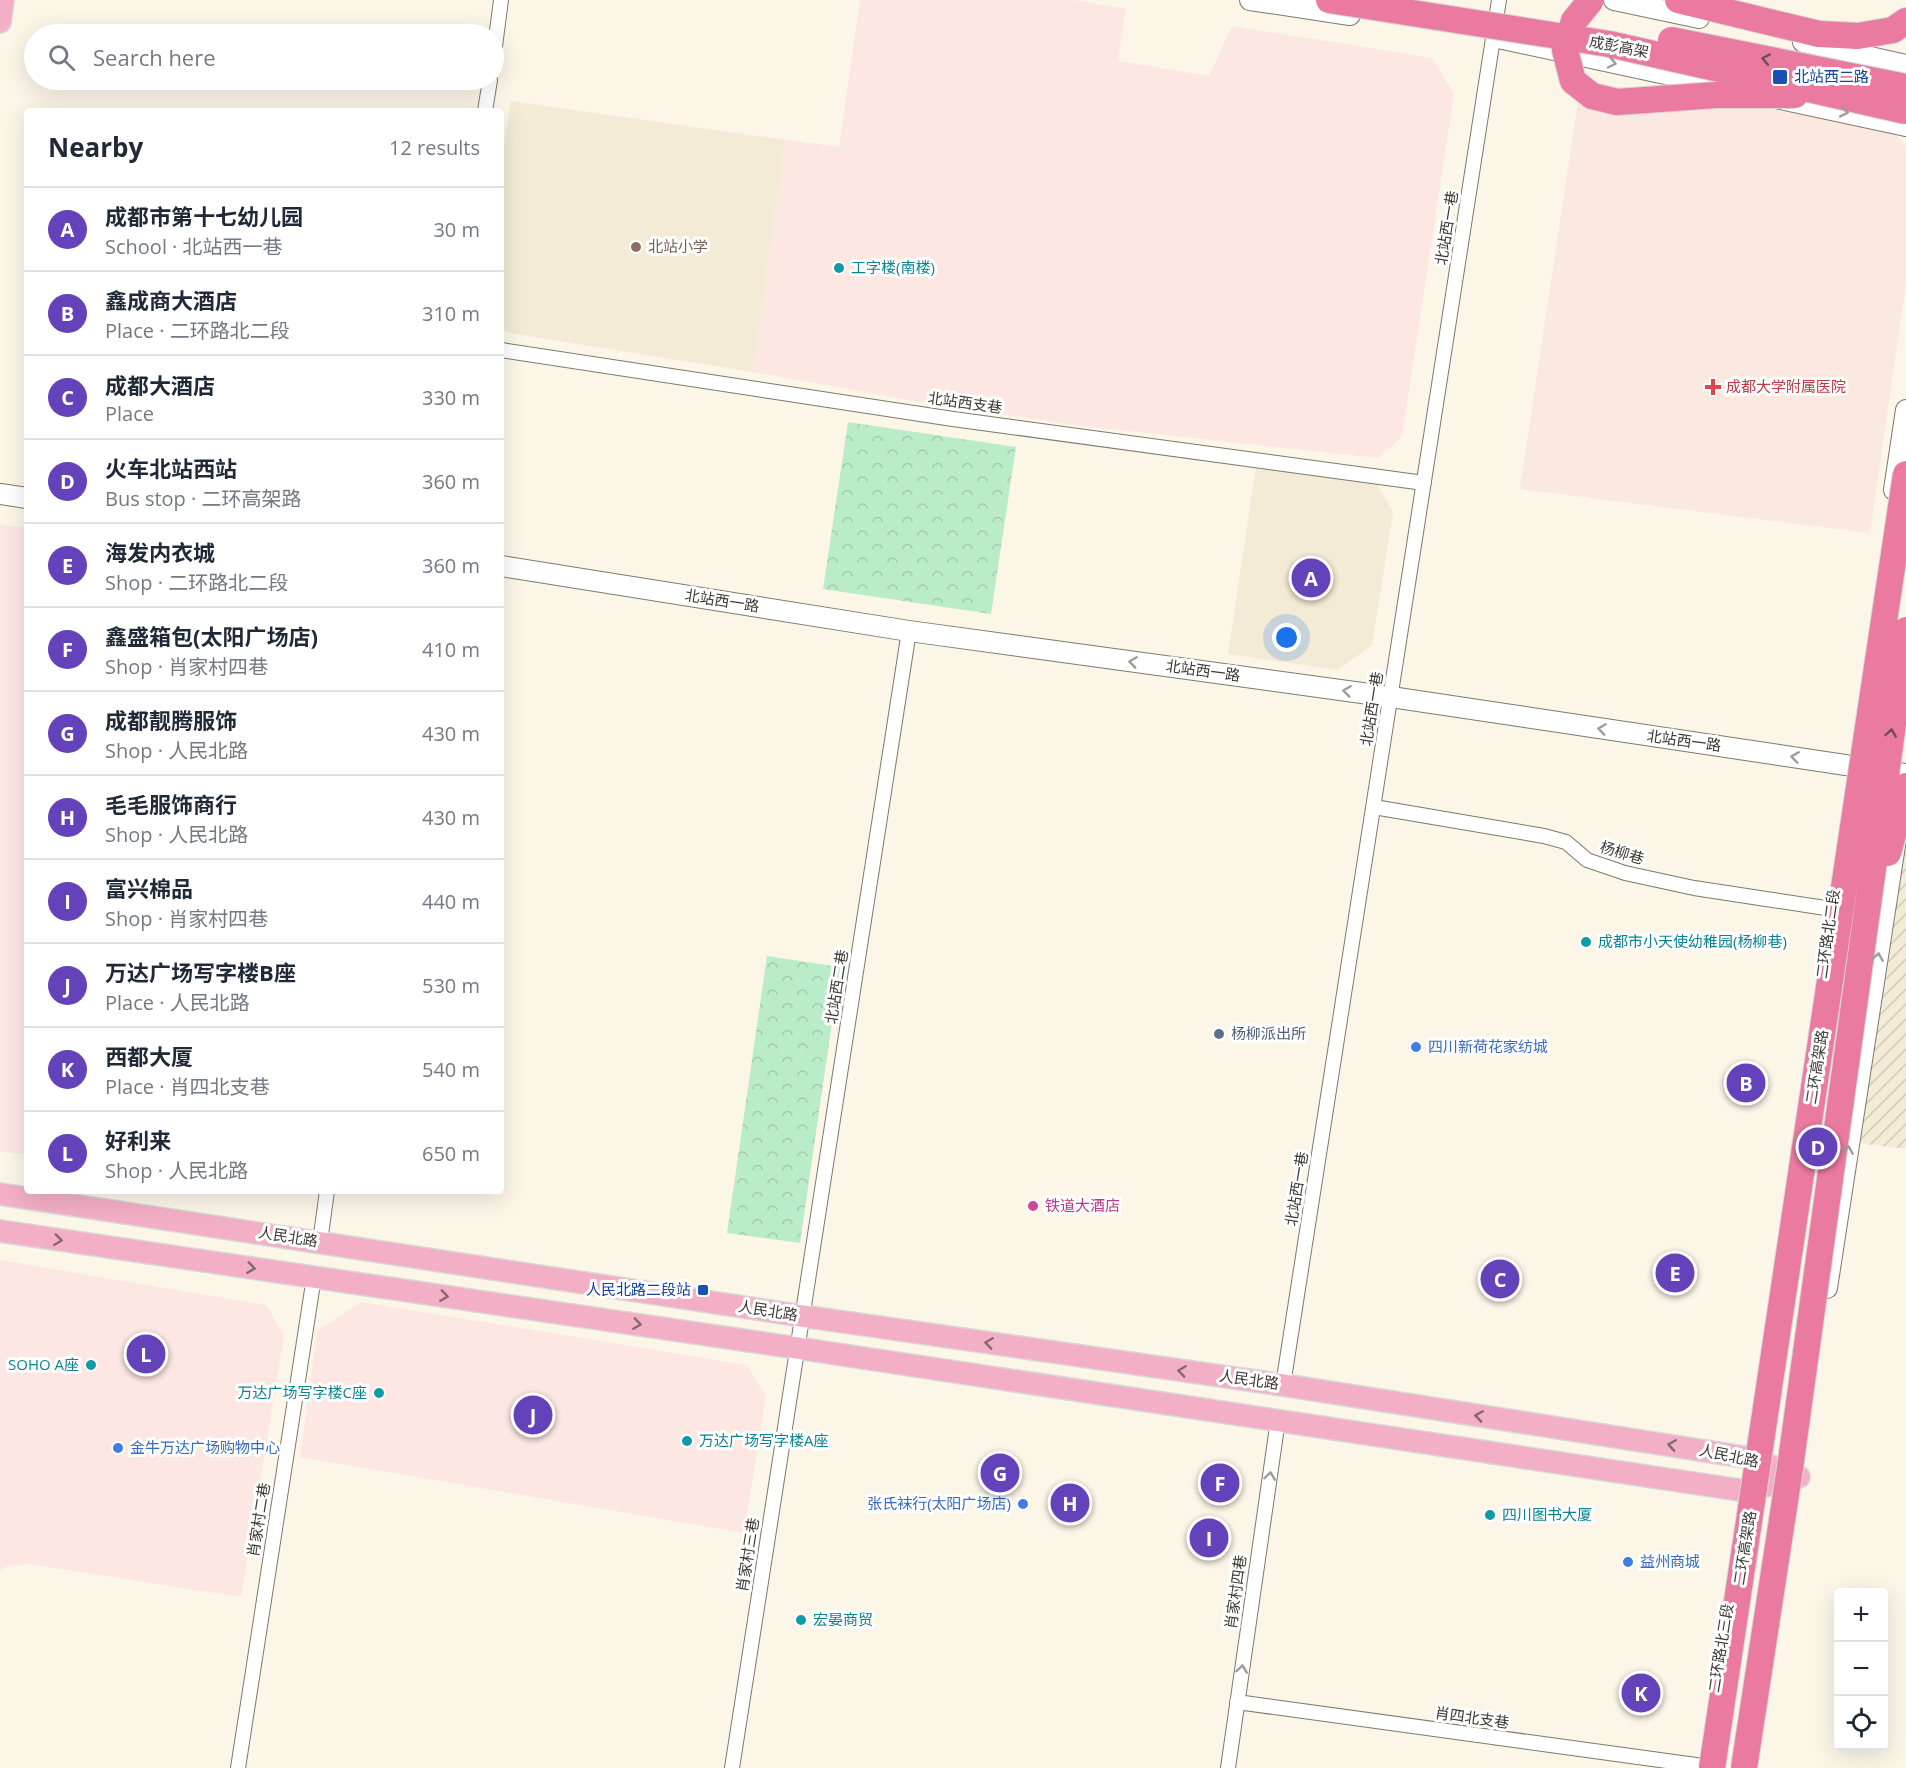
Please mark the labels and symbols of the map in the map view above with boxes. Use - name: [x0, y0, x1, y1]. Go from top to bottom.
- street label: 成彭高架: [1588, 30, 1651, 62]
- one-way arrow: [1762, 53, 1772, 66]
- one-way arrow: [1607, 56, 1617, 69]
- place label: 北站西二路: [1794, 66, 1869, 86]
- marker: 北站西二路: [1771, 68, 1789, 86]
- one-way arrow: [1839, 105, 1849, 118]
- street label: 北站西一巷: [1430, 189, 1462, 266]
- place label: 北站小学: [648, 236, 708, 256]
- marker: 北站小学: [629, 240, 643, 254]
- place label: 工字楼(南楼): [851, 257, 935, 277]
- marker: 工字楼(南楼): [832, 261, 846, 275]
- place label: 成都大学附属医院: [1726, 376, 1846, 396]
- marker: 成都大学附属医院: [1704, 378, 1722, 396]
- street label: 北站西支巷: [927, 387, 1004, 417]
- pin: A: [1292, 556, 1330, 600]
- street label: 北站西一路: [684, 584, 761, 616]
- your location: [1272, 623, 1301, 652]
- street label: 北站西一路: [1165, 655, 1242, 685]
- one-way arrow: [1129, 656, 1138, 668]
- street label: 北站西一巷: [1355, 670, 1387, 747]
- one-way arrow: [1343, 686, 1352, 698]
- one-way arrow: [1598, 723, 1607, 735]
- street label: 北站西一路: [1646, 725, 1723, 755]
- one-way arrow: [1885, 728, 1897, 738]
- one-way arrow: [1791, 752, 1800, 764]
- street label: 杨柳巷: [1598, 836, 1647, 868]
- street label: 二环路北二段: [1811, 888, 1843, 980]
- place label: 成都市小天使幼稚园(杨柳巷): [1598, 931, 1787, 951]
- marker: 成都市小天使幼稚园(杨柳巷): [1579, 935, 1593, 949]
- street label: 北站西二巷: [820, 948, 852, 1025]
- one-way arrow: [1871, 952, 1883, 962]
- place label: 杨柳派出所: [1231, 1023, 1306, 1043]
- marker: 杨柳派出所: [1212, 1027, 1226, 1041]
- street label: 二环高架路: [1800, 1028, 1832, 1105]
- place label: 四川新荷花家纺城: [1428, 1036, 1548, 1056]
- marker: 四川新荷花家纺城: [1409, 1040, 1423, 1054]
- pin: B: [1726, 1060, 1766, 1106]
- pin: D: [1798, 1124, 1838, 1170]
- one-way arrow: [1842, 1145, 1854, 1154]
- street label: 北站西一巷: [1280, 1150, 1312, 1227]
- place label: 铁道大酒店: [1045, 1195, 1120, 1215]
- marker: 铁道大酒店: [1026, 1199, 1040, 1213]
- street label: 人民北路: [257, 1221, 319, 1251]
- one-way arrow: [53, 1233, 62, 1245]
- pin: E: [1656, 1250, 1694, 1296]
- pin: C: [1480, 1256, 1520, 1302]
- one-way arrow: [246, 1261, 255, 1273]
- place label: 人民北路二段站: [586, 1279, 691, 1299]
- marker: 人民北路二段站: [696, 1283, 710, 1297]
- one-way arrow: [439, 1290, 448, 1302]
- street label: 人民北路: [737, 1295, 799, 1325]
- one-way arrow: [632, 1318, 641, 1330]
- pin: L: [126, 1332, 166, 1376]
- one-way arrow: [985, 1338, 994, 1350]
- place label: SOHO A座: [8, 1354, 79, 1374]
- marker: SOHO A座: [84, 1358, 98, 1372]
- one-way arrow: [1178, 1365, 1187, 1377]
- street label: 人民北路: [1218, 1365, 1280, 1393]
- place label: 万达广场写字楼C座: [238, 1382, 367, 1402]
- marker: 万达广场写字楼C座: [372, 1386, 386, 1400]
- pin: J: [514, 1392, 552, 1438]
- one-way arrow: [1474, 1410, 1484, 1422]
- place label: 万达广场写字楼A座: [699, 1430, 829, 1450]
- marker: 万达广场写字楼A座: [680, 1434, 694, 1448]
- place label: 金牛万达广场购物中心: [130, 1437, 280, 1457]
- street label: 人民北路: [1698, 1439, 1761, 1471]
- one-way arrow: [1667, 1440, 1676, 1452]
- marker: 金牛万达广场购物中心: [111, 1441, 125, 1455]
- pin: G: [980, 1450, 1020, 1496]
- pin: F: [1200, 1460, 1240, 1506]
- one-way arrow: [1263, 1471, 1275, 1480]
- pin: H: [1050, 1480, 1090, 1526]
- street label: 肖家村二巷: [242, 1481, 274, 1558]
- place label: 张氏袜行(太阳广场店): [867, 1493, 1011, 1513]
- marker: 张氏袜行(太阳广场店): [1016, 1497, 1030, 1511]
- place label: 四川图书大厦: [1502, 1504, 1592, 1524]
- marker: 四川图书大厦: [1483, 1508, 1497, 1522]
- street label: 二环高架路: [1728, 1509, 1760, 1586]
- street label: 肖家村三巷: [731, 1516, 763, 1593]
- pin: I: [1190, 1516, 1228, 1560]
- place label: 益州商城: [1640, 1551, 1700, 1571]
- street label: 肖家村四巷: [1220, 1553, 1250, 1630]
- marker: 益州商城: [1621, 1555, 1635, 1569]
- street label: 二环路北三段: [1703, 1602, 1737, 1694]
- place label: 宏晏商贸: [813, 1609, 873, 1629]
- marker: 宏晏商贸: [794, 1613, 808, 1627]
- one-way arrow: [1235, 1664, 1247, 1673]
- pin: K: [1622, 1670, 1660, 1716]
- street label: 肖四北支巷: [1434, 1702, 1511, 1732]

